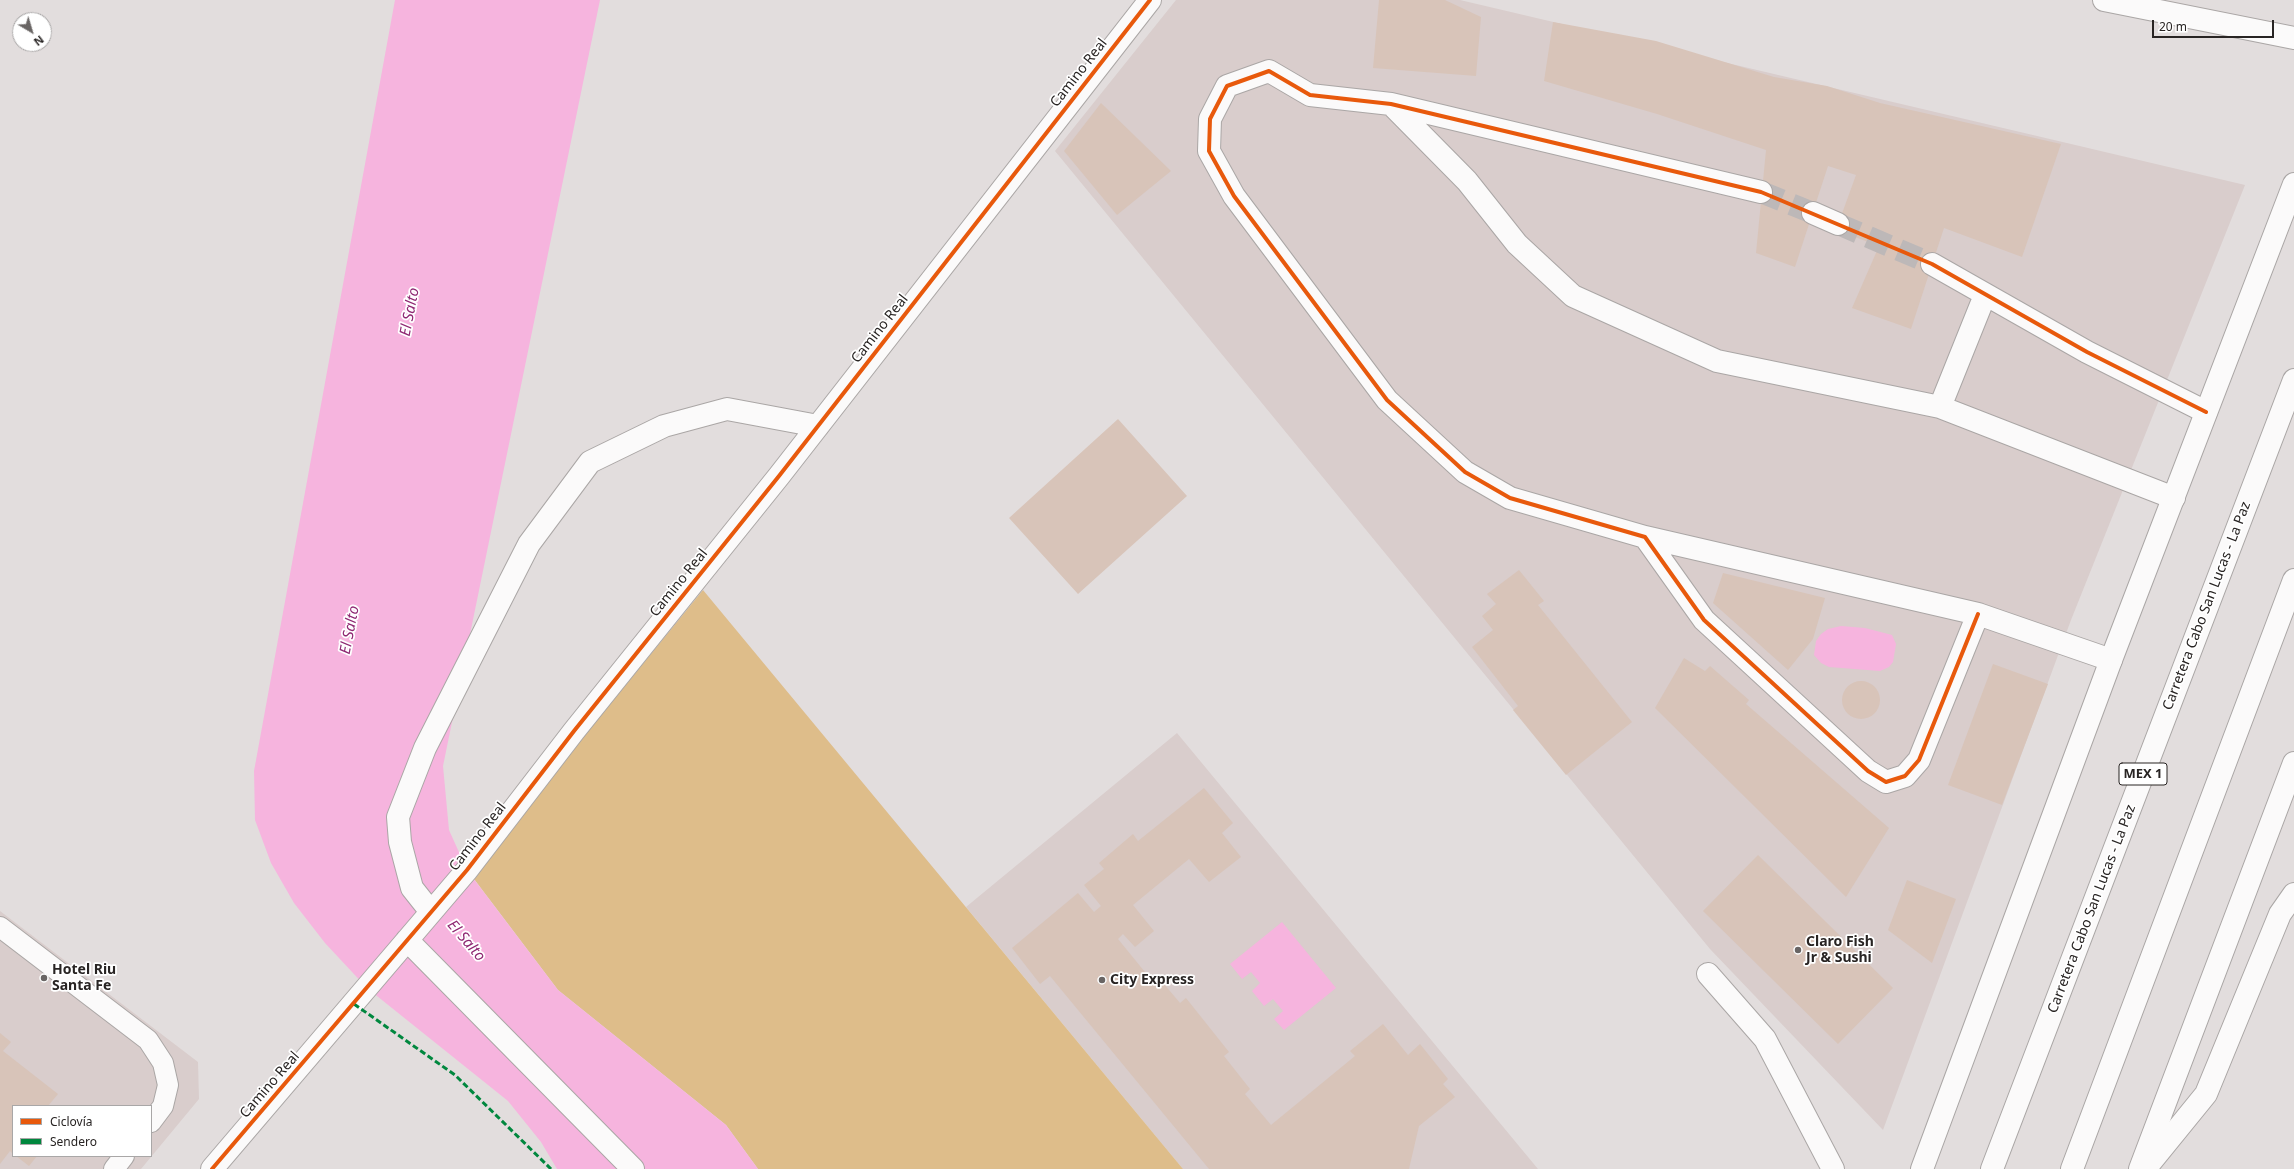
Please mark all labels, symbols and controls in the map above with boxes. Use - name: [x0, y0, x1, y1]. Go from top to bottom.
- north arrow: [12, 12, 52, 52]
- scale bar: [2154, 12, 2276, 38]
- text: 20 m: [2159, 18, 2187, 35]
- text: N: [31, 32, 47, 50]
- street label: Camino Real: [1047, 35, 1111, 111]
- water label: El Salto: [397, 286, 423, 338]
- street label: Camino Real: [848, 291, 912, 367]
- street label: Carretera Cabo San Lucas - La Paz: [2159, 499, 2255, 713]
- street label: Camino Real: [647, 546, 711, 620]
- water label: El Salto: [337, 604, 363, 656]
- road number: MEX 1: [2119, 763, 2167, 785]
- street label: Camino Real: [446, 799, 510, 875]
- street label: Carretera Cabo San Lucas - La Paz: [2044, 802, 2140, 1016]
- water label: El Salto: [443, 917, 489, 965]
- place label: Claro Fish Jr & Sushi: [1806, 934, 1874, 966]
- marker: Claro Fish Jr & Sushi: [1793, 945, 1803, 955]
- place label: Hotel Riu Santa Fe: [52, 962, 116, 994]
- place label: City Express: [1110, 972, 1194, 988]
- marker: Hotel Riu Santa Fe: [39, 973, 49, 983]
- marker: City Express: [1097, 975, 1107, 985]
- street label: Camino Real: [237, 1048, 303, 1122]
- legend: [12, 1105, 152, 1157]
- text: Ciclovía: [50, 1113, 92, 1130]
- text: Sendero: [50, 1133, 97, 1150]

